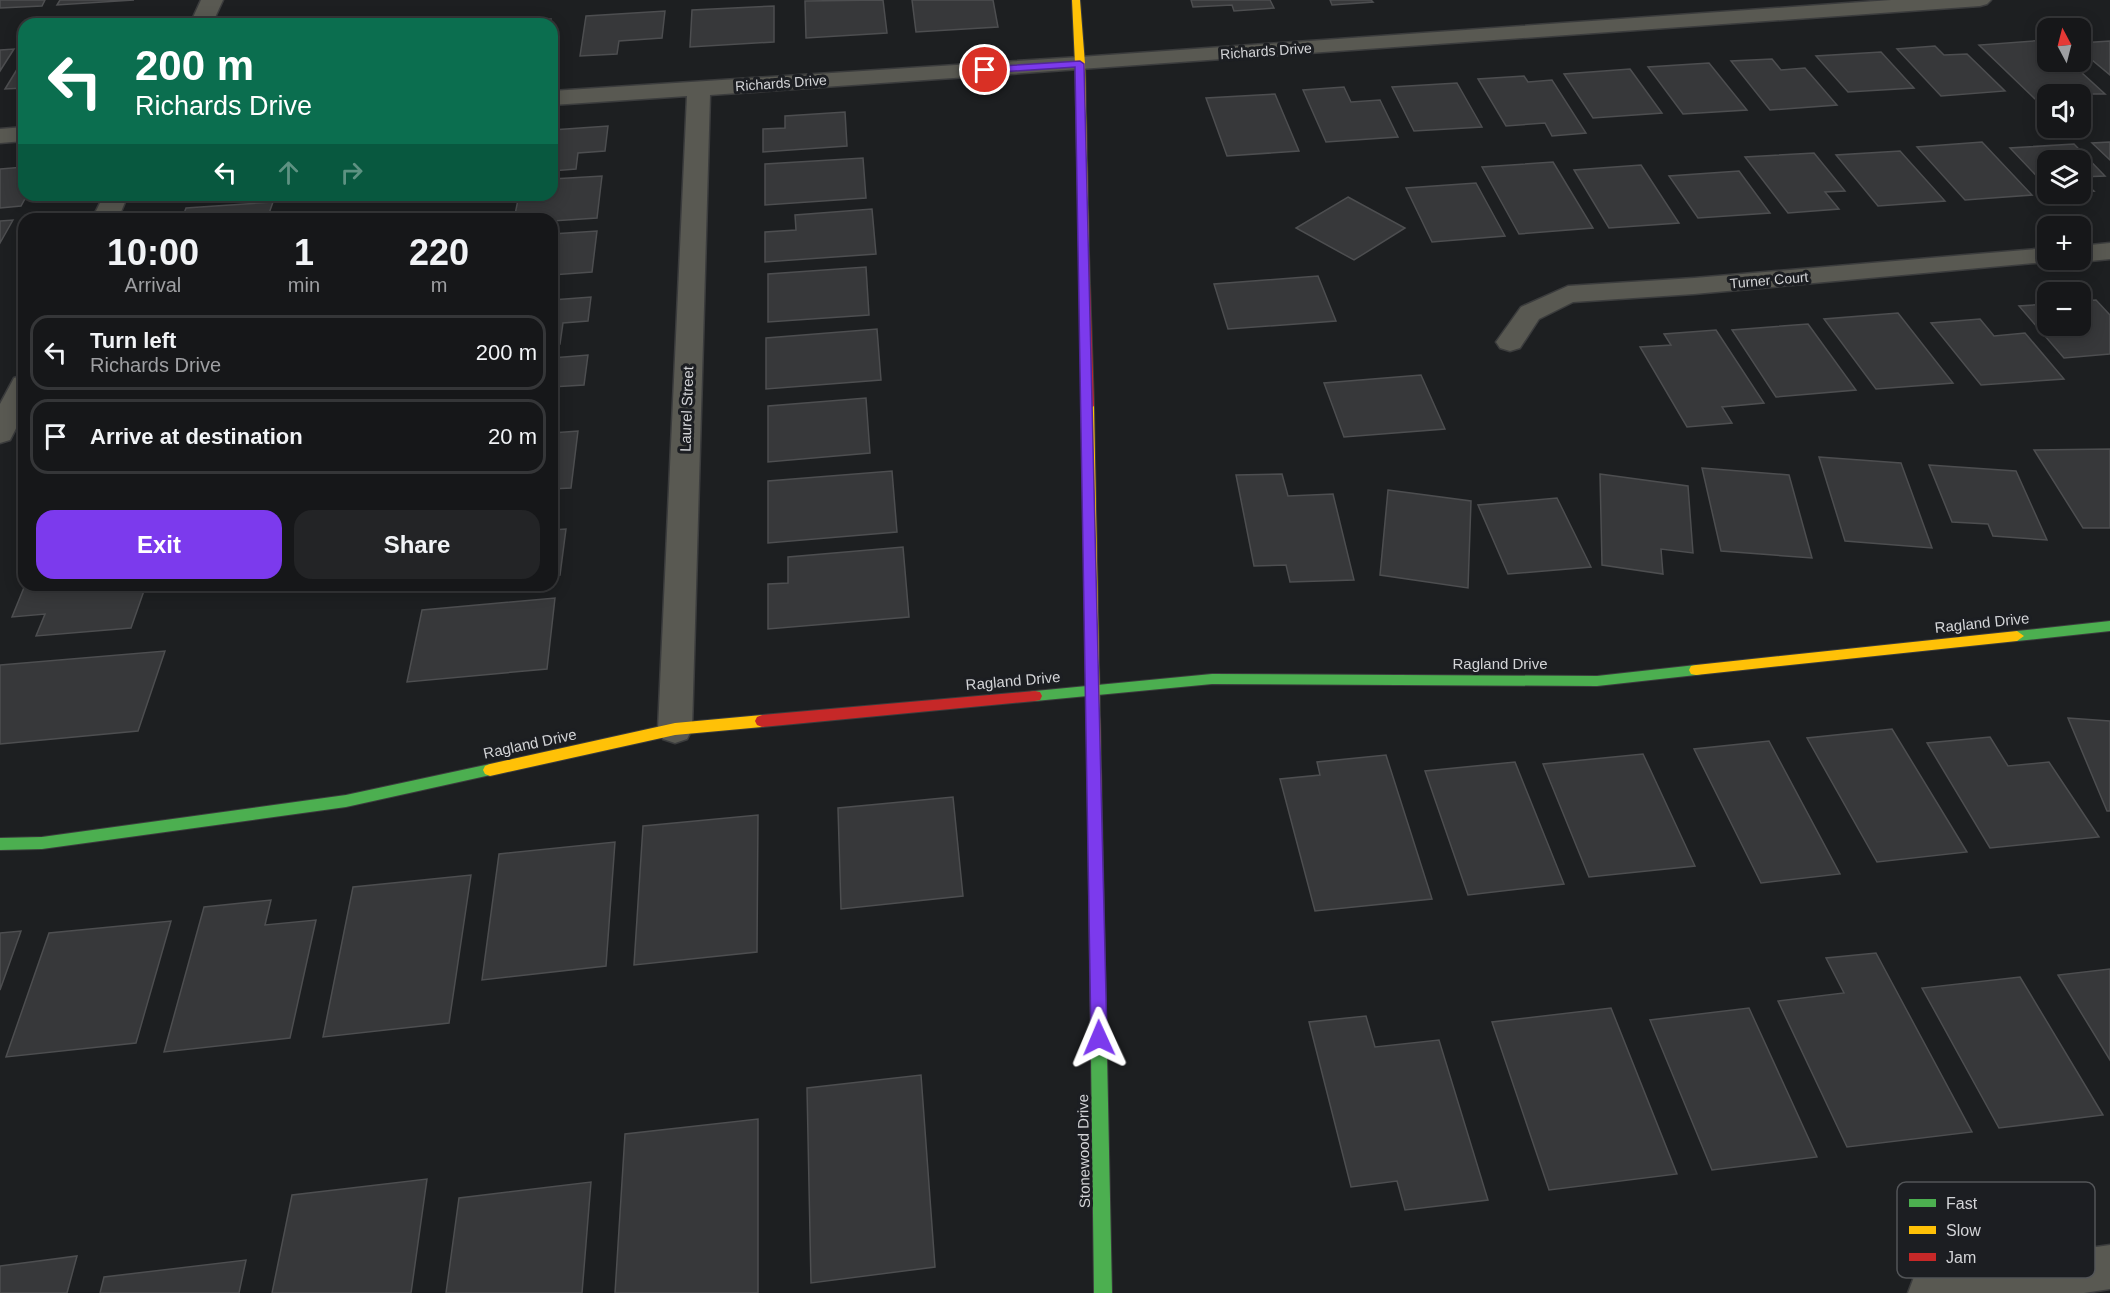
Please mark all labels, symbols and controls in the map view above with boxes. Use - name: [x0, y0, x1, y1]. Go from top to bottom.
- north arrow: [2037, 18, 2091, 72]
- map controls: [2037, 18, 2091, 336]
- street label: Richards Drive: [1220, 40, 1313, 62]
- icon: left: [36, 42, 114, 120]
- text: 200 m: [135, 42, 254, 89]
- pin: [959, 44, 1010, 95]
- icon: arrive: [968, 53, 1001, 86]
- street label: Richards Drive: [735, 72, 828, 94]
- button: sound: [2037, 84, 2091, 138]
- text: Richards Drive: [135, 91, 312, 121]
- button: layers: [2037, 150, 2091, 204]
- icon: left: [209, 156, 242, 189]
- icon: ahead: [272, 156, 305, 189]
- icon: right: [335, 156, 368, 189]
- button: +: [2037, 216, 2091, 270]
- text: 10:00: [107, 232, 199, 273]
- text: 1: [294, 232, 314, 273]
- text: 220: [409, 232, 469, 273]
- street label: Turner Court: [1729, 269, 1809, 291]
- text: Arrival: [125, 274, 181, 296]
- text: min: [288, 274, 320, 296]
- text: m: [431, 274, 447, 296]
- button: −: [2037, 282, 2091, 336]
- text: Turn left: [90, 328, 176, 353]
- icon: left: [39, 336, 72, 369]
- text: 200 m: [476, 340, 537, 365]
- text: Richards Drive: [90, 354, 221, 376]
- street label: Laurel Street: [677, 365, 697, 452]
- icon: arrive: [39, 420, 72, 453]
- text: Arrive at destination: [90, 424, 303, 449]
- text: 20 m: [488, 424, 537, 449]
- button: Exit: [36, 510, 282, 579]
- button: Share: [294, 510, 540, 579]
- street label: Ragland Drive: [1934, 609, 2030, 636]
- street label: Ragland Drive: [1452, 655, 1548, 672]
- street label: Ragland Drive: [965, 668, 1061, 693]
- street label: Ragland Drive: [482, 725, 578, 762]
- position arrow: [1067, 1006, 1131, 1070]
- street label: Stonewood Drive: [1074, 1094, 1093, 1208]
- legend: [1897, 1182, 2095, 1278]
- text: Fast: [1946, 1195, 1978, 1212]
- text: Slow: [1946, 1222, 1981, 1239]
- text: Jam: [1946, 1249, 1976, 1266]

